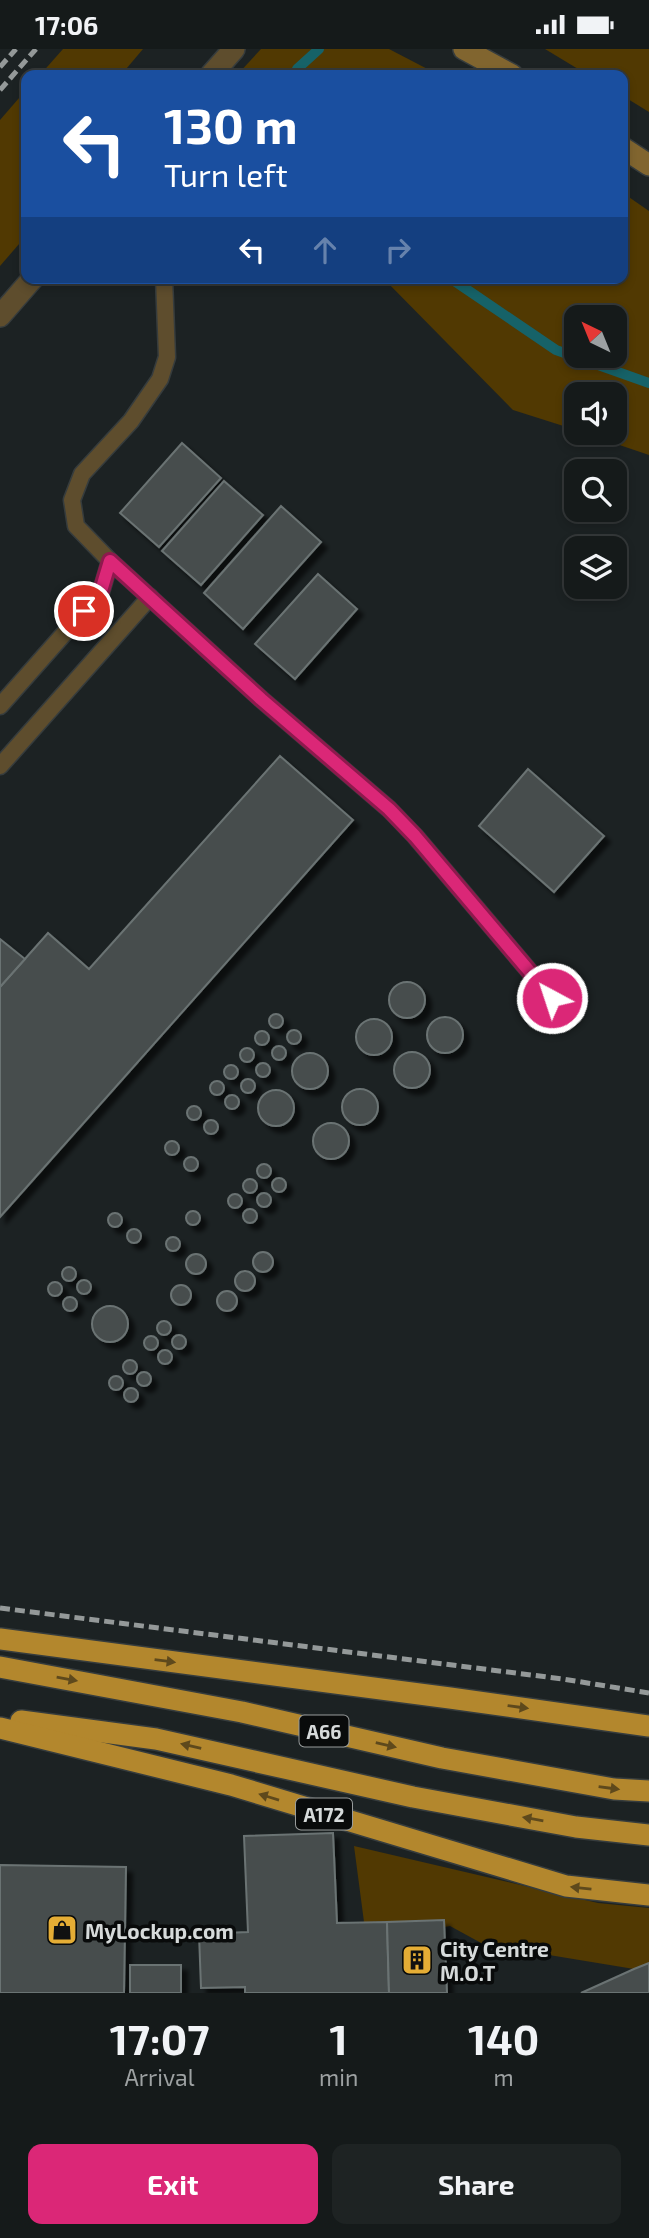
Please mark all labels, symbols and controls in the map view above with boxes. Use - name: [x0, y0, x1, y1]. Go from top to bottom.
- text: 17:06: [35, 9, 98, 40]
- text: 130 m: [164, 95, 298, 154]
- icon: left: [49, 98, 140, 189]
- text: Turn left: [164, 155, 288, 193]
- icon: left: [233, 231, 271, 269]
- icon: ahead: [306, 231, 344, 269]
- icon: right: [379, 231, 417, 269]
- north arrow: [564, 305, 626, 367]
- map controls: [564, 305, 627, 599]
- button: sound: [564, 382, 627, 445]
- button: search: [564, 459, 627, 522]
- button: layers: [564, 536, 627, 599]
- pin: [54, 581, 114, 641]
- icon: arrive: [65, 592, 103, 630]
- position arrow: [515, 961, 589, 1035]
- one-way arrow: [154, 1656, 176, 1667]
- one-way arrow: [56, 1674, 78, 1685]
- one-way arrow: [507, 1702, 529, 1713]
- road number: A66: [300, 1715, 348, 1747]
- one-way arrow: [375, 1740, 397, 1751]
- one-way arrow: [180, 1741, 202, 1752]
- one-way arrow: [598, 1782, 620, 1793]
- one-way arrow: [258, 1791, 279, 1802]
- road number: A172: [296, 1799, 352, 1829]
- one-way arrow: [522, 1814, 544, 1825]
- one-way arrow: [570, 1882, 592, 1893]
- shop icon: MyLockup.com: [45, 1913, 79, 1947]
- place label: MyLockup.com: [85, 1918, 234, 1944]
- place label: City Centre M.O.T: [440, 1936, 549, 1985]
- building icon: City Centre M.O.T: [400, 1943, 434, 1977]
- text: 17:07: [110, 2013, 209, 2063]
- text: 1: [330, 2013, 348, 2063]
- text: 140: [468, 2013, 539, 2063]
- text: Arrival: [125, 2063, 195, 2091]
- text: min: [319, 2063, 358, 2091]
- text: m: [494, 2063, 514, 2091]
- button: Exit: [28, 2144, 318, 2224]
- button: Share: [332, 2144, 621, 2224]

